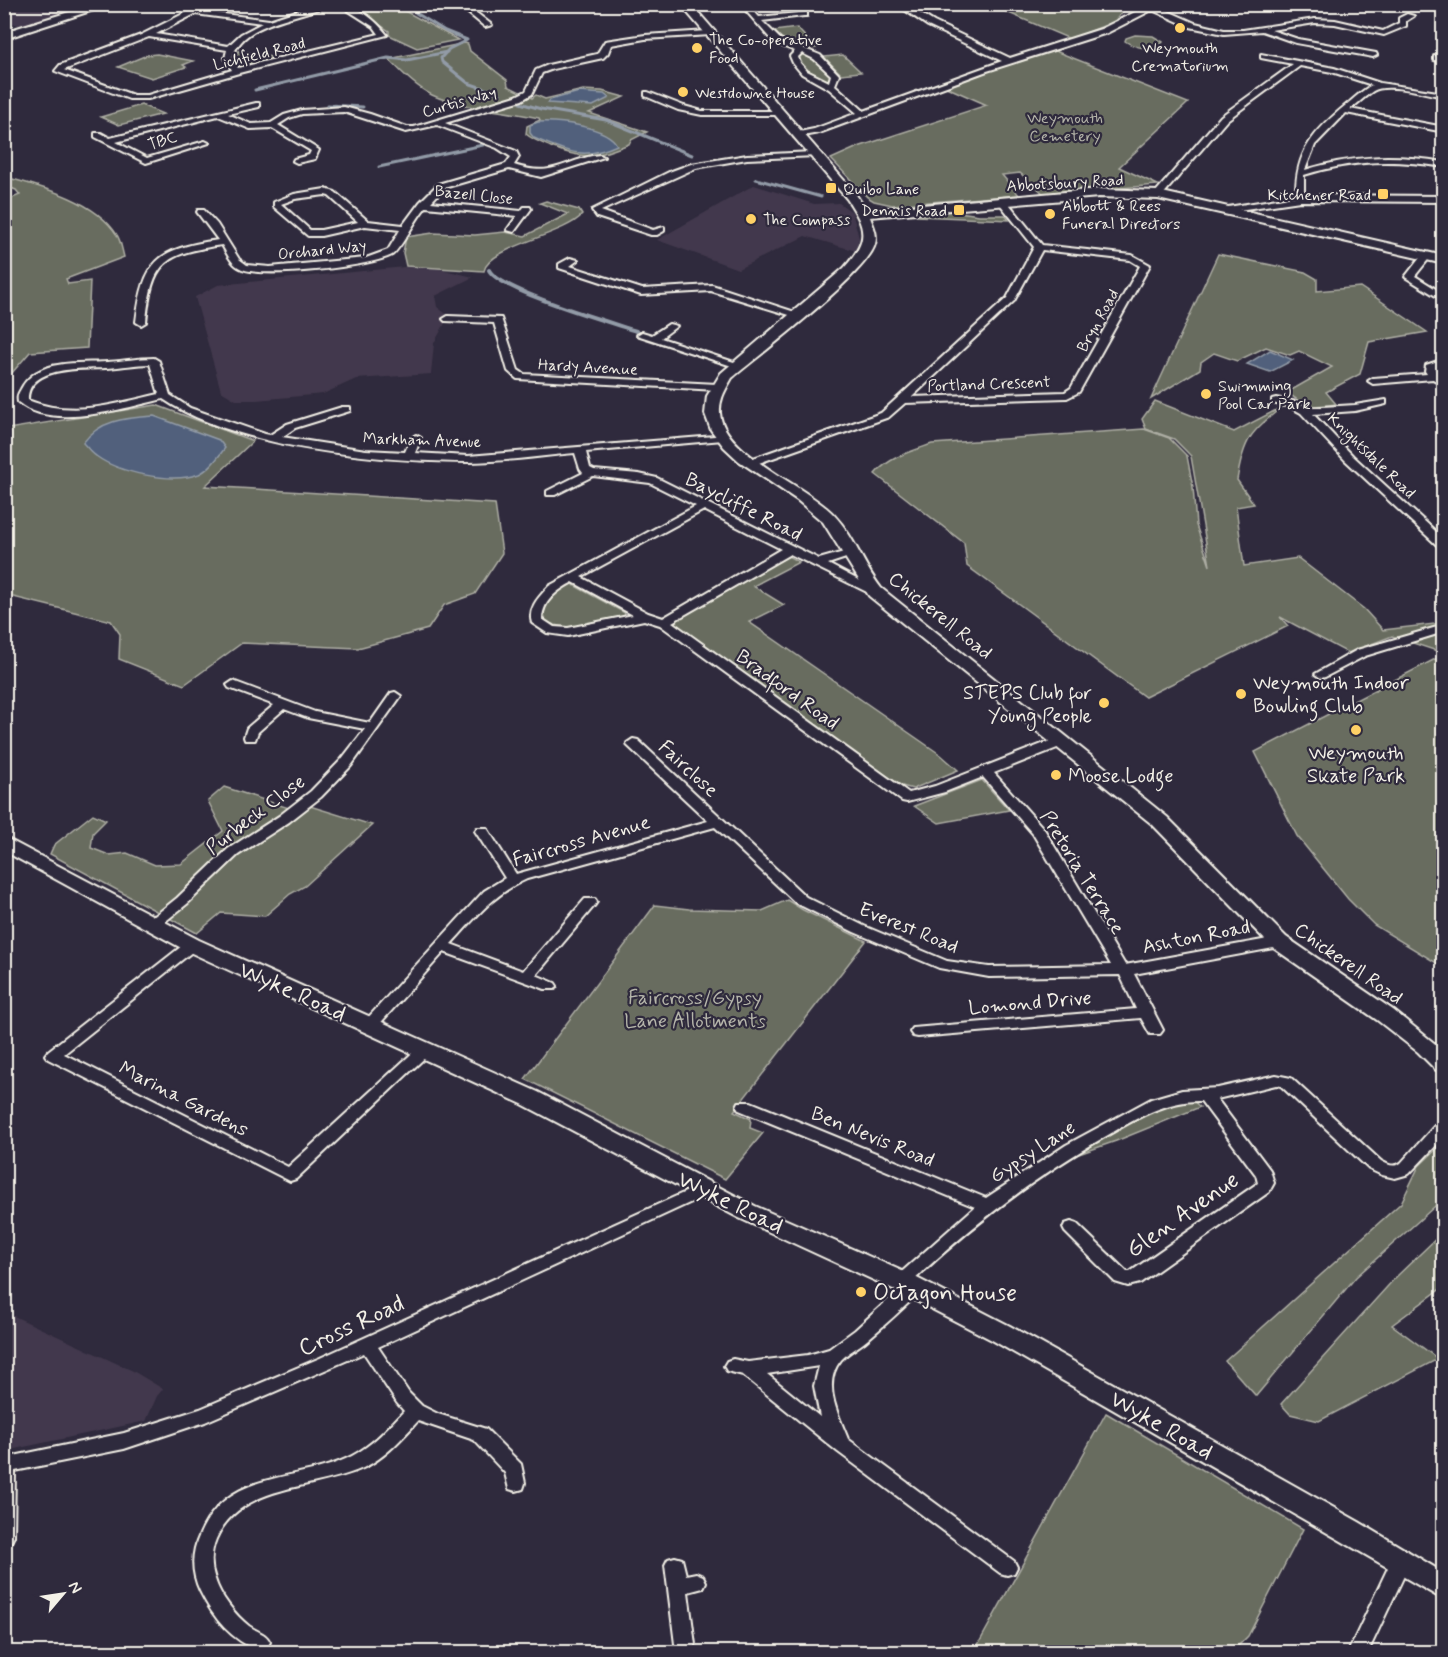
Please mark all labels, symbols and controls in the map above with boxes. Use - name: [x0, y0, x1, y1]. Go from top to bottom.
- marker: Weymouth Crematorium: [1173, 21, 1187, 35]
- place label: The Co-operative Food: [709, 30, 823, 69]
- street label: Lichfield Road: [211, 33, 308, 76]
- place label: Weymouth Crematorium: [1131, 38, 1229, 77]
- marker: The Co-operative Food: [690, 41, 704, 55]
- street label: Curtis Way: [420, 82, 499, 123]
- place label: Westdowne House: [695, 83, 815, 104]
- marker: Westdowne House: [676, 85, 690, 99]
- park label: Weymouth Cemetery: [1027, 108, 1103, 147]
- street label: TBC: [145, 127, 180, 156]
- street label: Abbotsbury Road: [1006, 170, 1124, 197]
- place label: Quibo Lane: [843, 179, 919, 200]
- street label: Bazell Close: [434, 181, 514, 210]
- marker: Quibo Lane: [824, 181, 838, 195]
- place label: Kitchener Road: [1268, 185, 1371, 206]
- marker: Kitchener Road: [1376, 187, 1390, 201]
- place label: Abbott & Rees Funeral Directors: [1062, 196, 1181, 235]
- place label: Dennis Road: [861, 201, 947, 222]
- marker: Dennis Road: [952, 203, 966, 217]
- marker: Abbott & Rees Funeral Directors: [1043, 207, 1057, 221]
- place label: The Compass: [763, 210, 850, 231]
- marker: The Compass: [744, 212, 758, 226]
- street label: Orchard Way: [277, 235, 367, 266]
- street label: Bryn Road: [1072, 286, 1124, 356]
- street label: Hardy Avenue: [538, 354, 638, 381]
- street label: Portland Crescent: [927, 372, 1051, 397]
- place label: Swimming Pool Car Park: [1218, 376, 1311, 415]
- marker: Swimming Pool Car Park: [1199, 387, 1213, 401]
- street label: Knightsdale Road: [1322, 409, 1420, 504]
- street label: Markham Avenue: [362, 428, 482, 453]
- street label: Baycliffe Road: [680, 466, 806, 548]
- street label: Chickerell Road: [882, 566, 998, 667]
- street label: Bradford Road: [729, 644, 844, 738]
- place label: Weymouth Indoor Bowling Club: [1253, 670, 1409, 722]
- place label: STEPS Club for Young People: [963, 680, 1092, 731]
- marker: Weymouth Indoor Bowling Club: [1234, 687, 1248, 701]
- marker: STEPS Club for Young People: [1097, 696, 1111, 710]
- marker: Weymouth Skate Park: [1349, 723, 1363, 737]
- street label: Fairclose: [652, 734, 724, 804]
- place label: Weymouth Skate Park: [1307, 740, 1405, 790]
- place label: Moose Lodge: [1068, 763, 1173, 792]
- marker: Moose Lodge: [1049, 768, 1063, 782]
- street label: Purbeck Close: [201, 769, 311, 862]
- street label: Pretoria Terrace: [1033, 806, 1131, 940]
- street label: Faircross Avenue: [510, 809, 653, 874]
- street label: Everest Road: [854, 896, 962, 961]
- street label: Ashton Road: [1140, 914, 1252, 961]
- street label: Chickerell Road: [1288, 917, 1408, 1012]
- street label: Wyke Road: [234, 955, 351, 1030]
- park label: Faircross/Gypsy Lane Allotments: [624, 985, 766, 1035]
- street label: Lomond Drive: [967, 985, 1093, 1022]
- street label: Marina Gardens: [114, 1055, 253, 1144]
- street label: Ben Nevis Road: [807, 1100, 938, 1174]
- street label: Gypsy Lane: [985, 1115, 1081, 1190]
- street label: Wyke Road: [672, 1164, 789, 1242]
- street label: Glen Avenue: [1120, 1165, 1245, 1266]
- place label: Octagon House: [873, 1278, 1017, 1309]
- marker: Octagon House: [854, 1285, 868, 1299]
- street label: Cross Road: [294, 1288, 410, 1364]
- street label: Wyke Road: [1104, 1384, 1219, 1468]
- north arrow: [33, 1564, 93, 1624]
- text: N: [63, 1578, 87, 1597]

